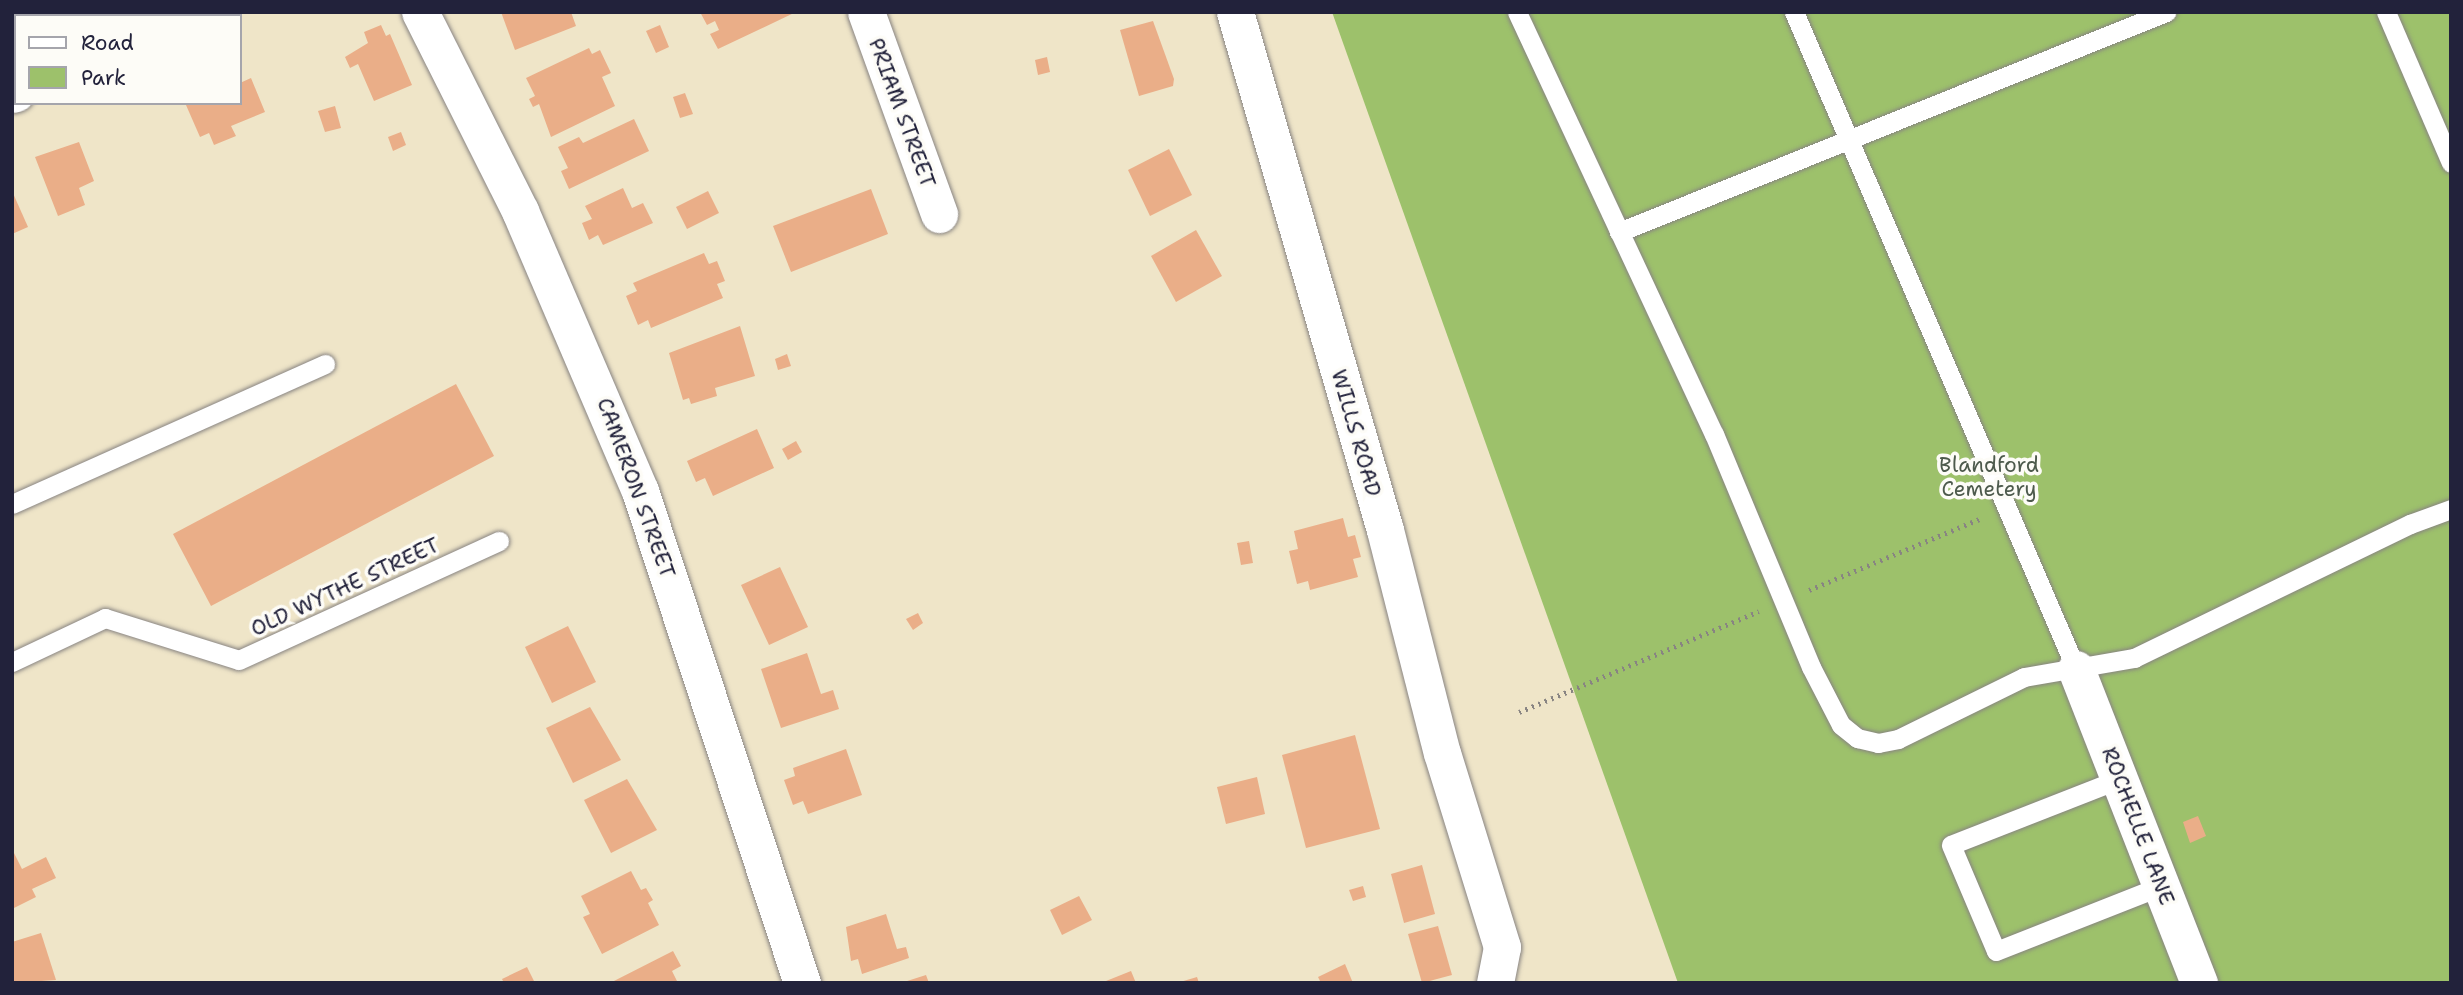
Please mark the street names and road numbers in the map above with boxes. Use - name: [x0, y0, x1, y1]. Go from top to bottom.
- street label: PRIAM STREET: [863, 35, 941, 191]
- street label: WILLS ROAD: [1326, 367, 1386, 499]
- street label: CAMERON STREET: [592, 394, 680, 582]
- street label: OLD WYTHE STREET: [247, 532, 443, 642]
- street label: ROCHELLE LANE: [2096, 744, 2180, 908]

